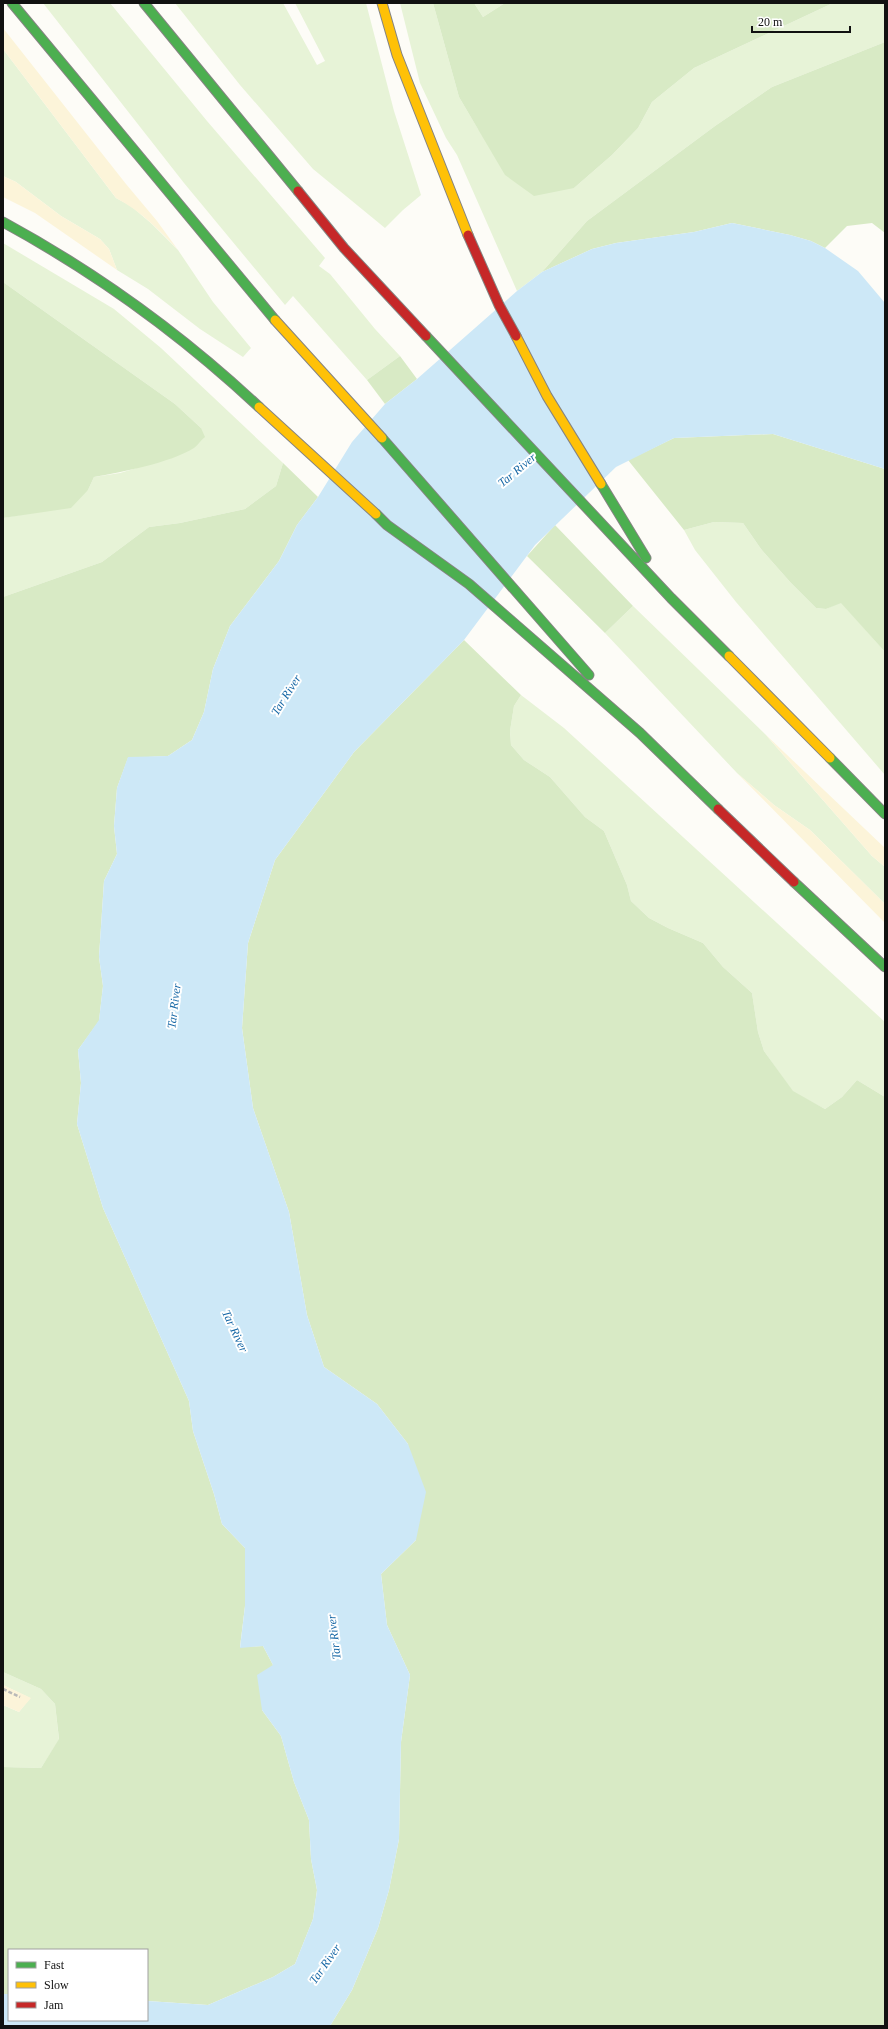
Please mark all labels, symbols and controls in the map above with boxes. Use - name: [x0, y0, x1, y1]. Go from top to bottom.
- scale bar: [752, 8, 850, 34]
- text: 20 m: [758, 15, 783, 29]
- water label: Tar River: [495, 450, 539, 490]
- water label: Tar River: [268, 672, 304, 718]
- water label: Tar River: [164, 982, 184, 1029]
- water label: Tar River: [219, 1308, 251, 1355]
- water label: Tar River: [324, 1613, 344, 1660]
- water label: Tar River: [306, 1941, 344, 1987]
- legend: [8, 1949, 148, 2021]
- text: Fast: [44, 1958, 65, 1972]
- text: Slow: [44, 1978, 69, 1992]
- text: Jam: [44, 1998, 64, 2012]

